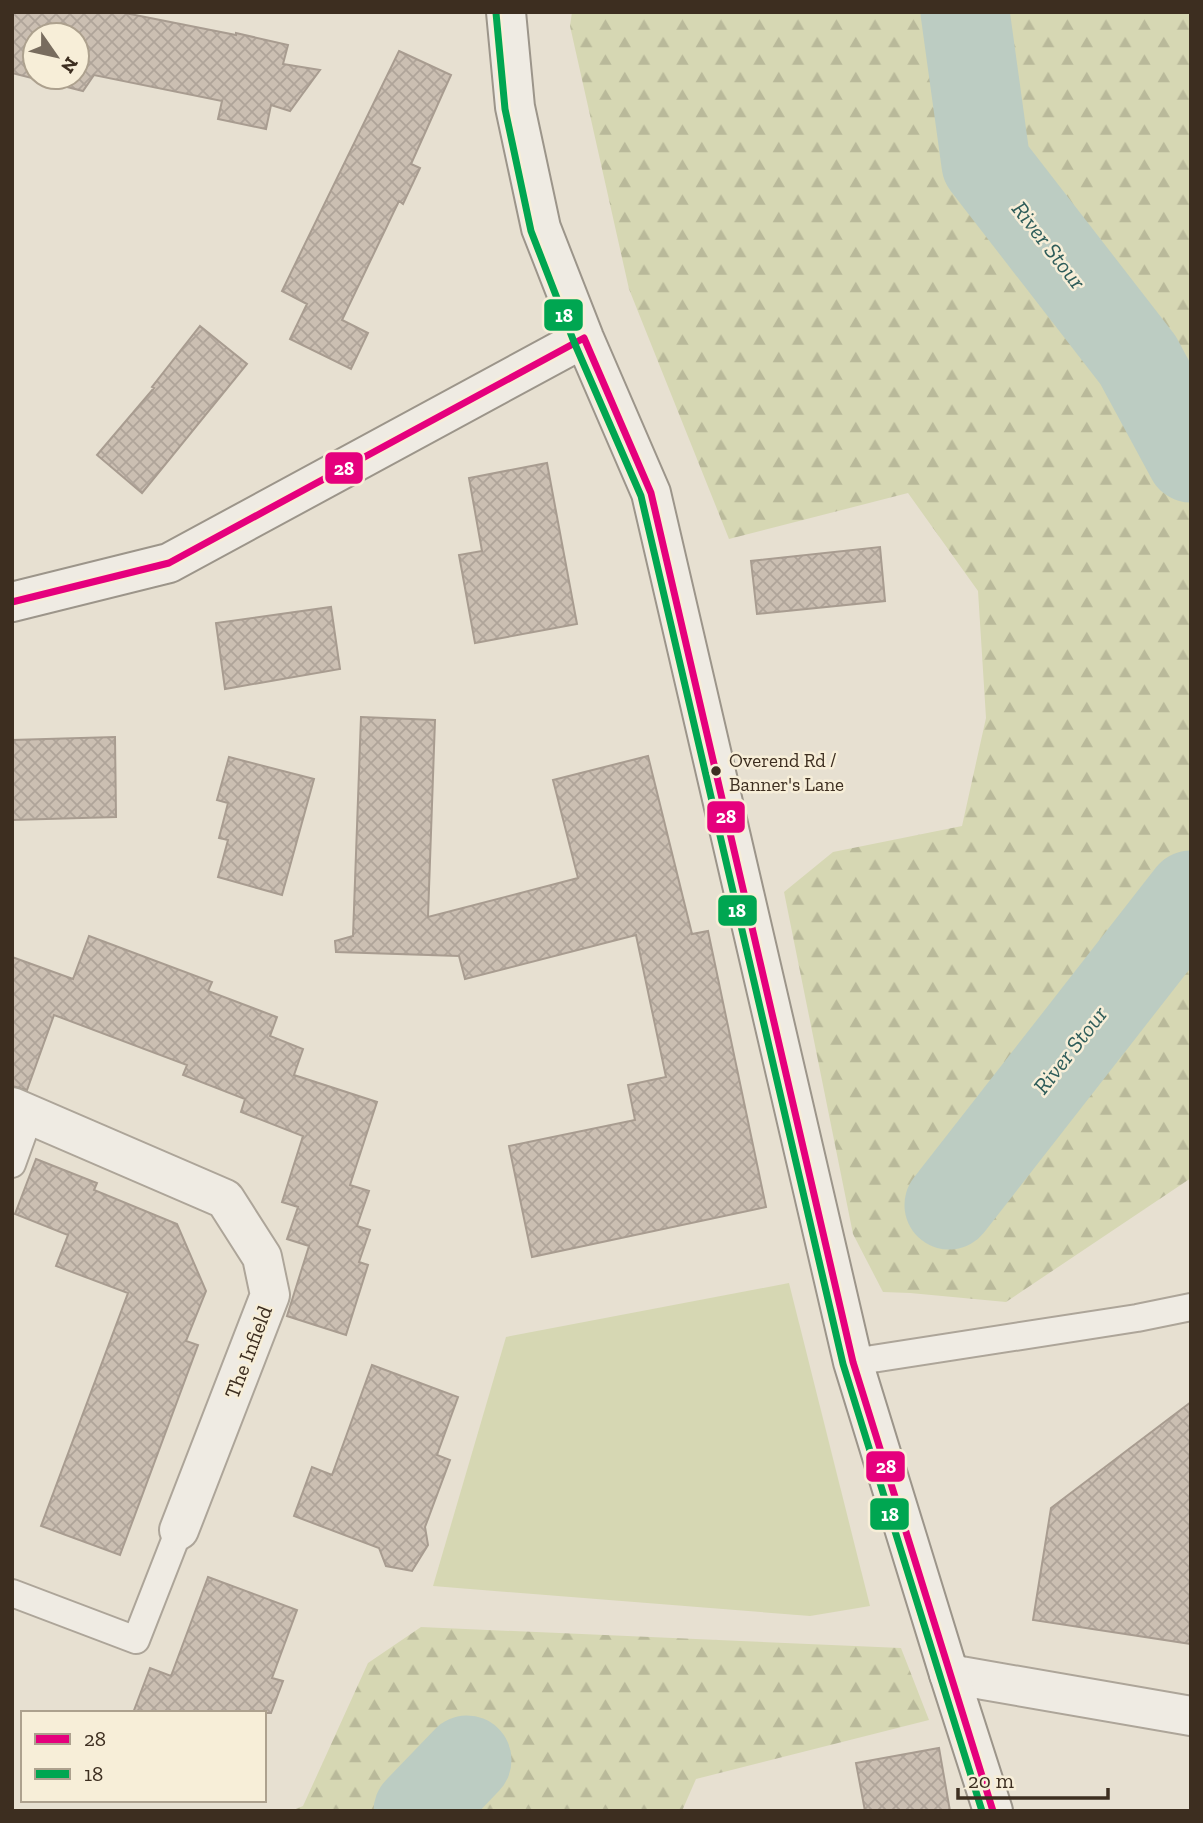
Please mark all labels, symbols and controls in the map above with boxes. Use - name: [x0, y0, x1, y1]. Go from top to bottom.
- north arrow: [21, 21, 91, 91]
- text: N: [56, 53, 83, 78]
- water label: River Stour: [1006, 195, 1092, 295]
- line badge: 18: [543, 298, 584, 332]
- text: 18: [555, 304, 573, 327]
- line badge: 28: [324, 451, 364, 485]
- text: 28: [334, 457, 354, 480]
- place label: Overend Rd / Banner's Lane: [729, 749, 844, 796]
- marker: Overend Rd / Banner's Lane: [709, 764, 723, 778]
- line badge: 28: [706, 800, 746, 834]
- text: 28: [716, 805, 736, 828]
- line badge: 18: [717, 894, 758, 927]
- text: 18: [728, 899, 746, 922]
- water label: River Stour: [1027, 1000, 1113, 1100]
- street label: The Infield: [219, 1302, 277, 1402]
- line badge: 28: [865, 1450, 906, 1483]
- text: 28: [876, 1455, 896, 1478]
- line badge: 18: [869, 1497, 910, 1531]
- text: 18: [881, 1503, 899, 1526]
- legend: [21, 1711, 266, 1802]
- text: 28: [84, 1726, 106, 1751]
- scale bar: [958, 1756, 1108, 1800]
- text: 18: [84, 1761, 103, 1786]
- text: 20 m: [968, 1768, 1014, 1793]

